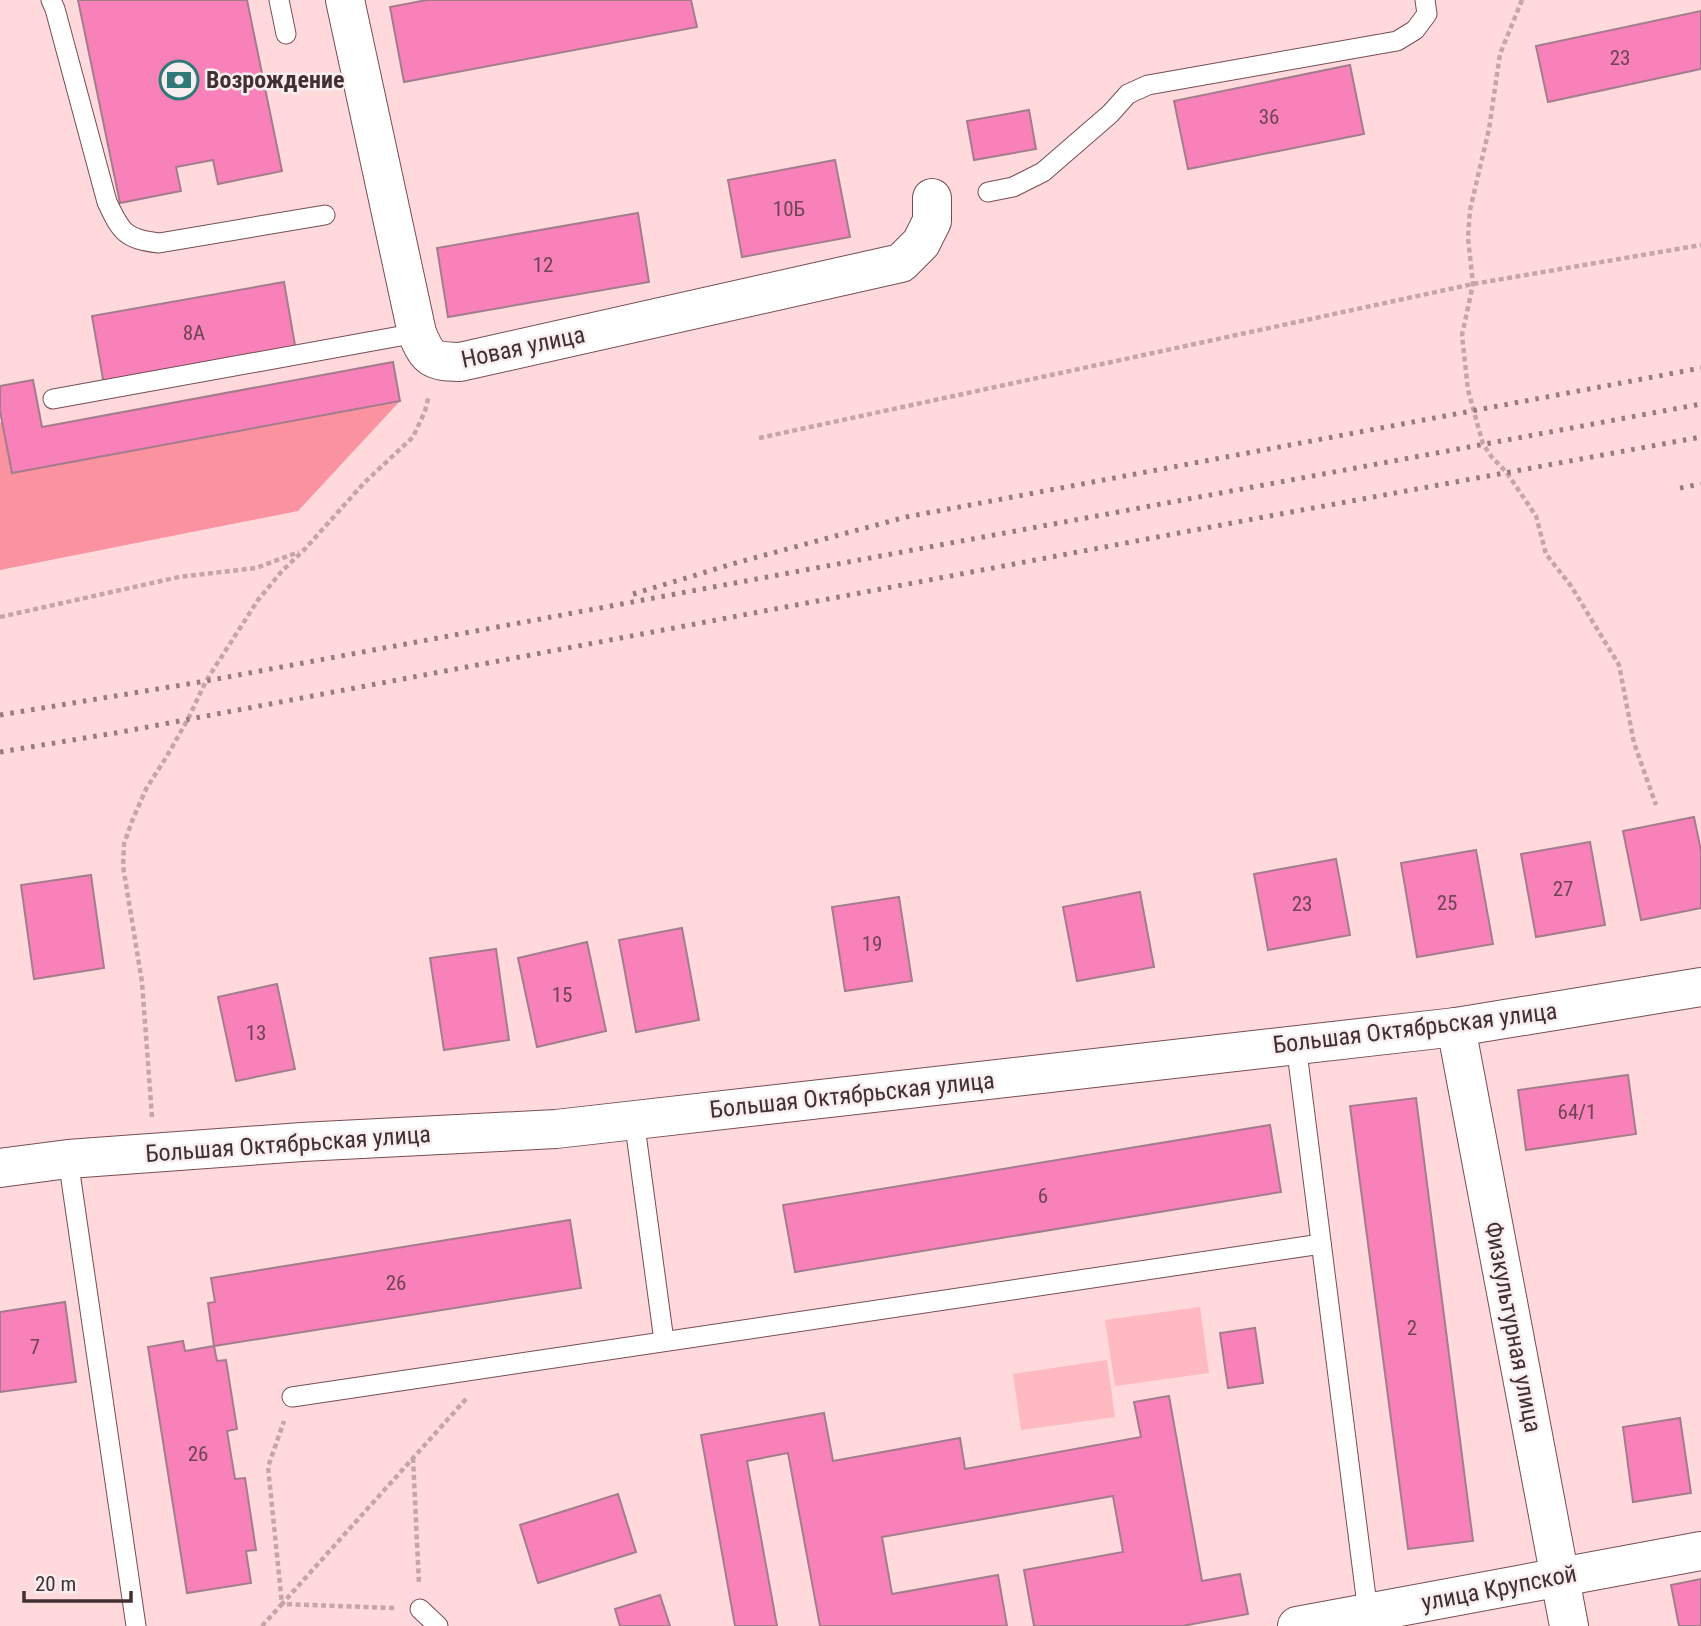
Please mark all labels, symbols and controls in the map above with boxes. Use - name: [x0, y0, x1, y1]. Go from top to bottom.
- house number: 23: [1610, 46, 1630, 70]
- bank icon: Возрождение: [158, 59, 200, 101]
- place label: Возрождение: [206, 66, 344, 94]
- house number: 36: [1259, 105, 1279, 129]
- house number: 10Б: [773, 197, 805, 221]
- house number: 12: [533, 253, 553, 277]
- street label: Новая улица: [459, 320, 587, 374]
- house number: 8А: [183, 321, 205, 345]
- house number: 27: [1553, 877, 1573, 901]
- house number: 25: [1437, 891, 1457, 915]
- house number: 23: [1292, 892, 1312, 916]
- house number: 19: [862, 932, 882, 956]
- house number: 15: [552, 983, 572, 1007]
- street label: Большая Октябрьская улица: [1271, 997, 1559, 1059]
- house number: 13: [246, 1021, 266, 1045]
- street label: Большая Октябрьская улица: [708, 1066, 996, 1124]
- house number: 64/1: [1558, 1100, 1596, 1124]
- street label: Большая Октябрьская улица: [144, 1120, 432, 1168]
- house number: 6: [1038, 1184, 1048, 1208]
- street label: Физкультурная улица: [1479, 1219, 1547, 1435]
- house number: 26: [386, 1271, 406, 1295]
- house number: 2: [1407, 1316, 1417, 1340]
- house number: 7: [30, 1335, 40, 1359]
- house number: 26: [188, 1442, 208, 1466]
- street label: улица Крупской: [1419, 1559, 1579, 1617]
- scale bar: [24, 1560, 131, 1604]
- text: 20 m: [35, 1572, 76, 1596]

